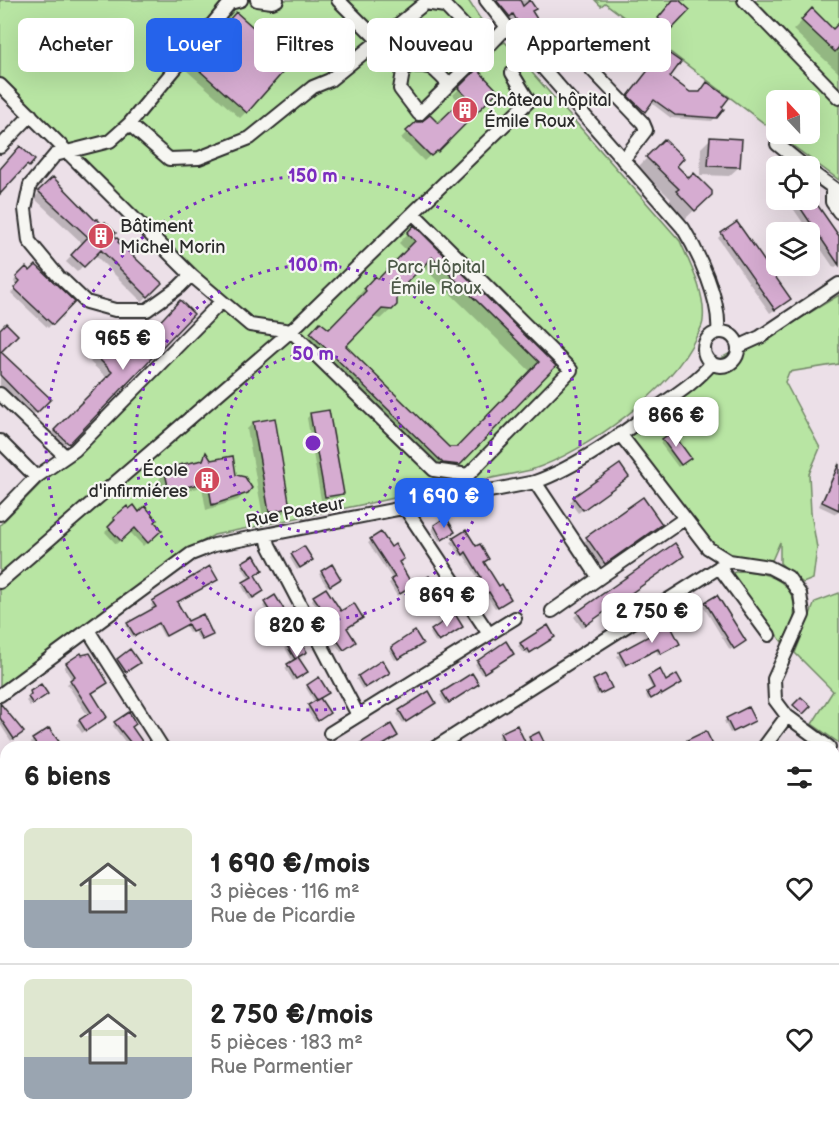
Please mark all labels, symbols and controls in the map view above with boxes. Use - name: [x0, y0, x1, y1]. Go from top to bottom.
- chip: Acheter: [18, 18, 134, 72]
- chip: Louer: [146, 18, 242, 72]
- chip: Filtres: [254, 18, 355, 72]
- chip: Nouveau: [367, 18, 494, 72]
- chip: Appartement: [506, 18, 671, 72]
- place label: Château hôpital Émile Roux: [484, 90, 612, 132]
- north arrow: [766, 90, 820, 144]
- map controls: [766, 90, 820, 276]
- building icon: Château hôpital Émile Roux: [450, 95, 480, 125]
- button: locate: [766, 156, 820, 210]
- text: 150 m: [288, 166, 338, 187]
- place label: Bâtiment Michel Morin: [120, 216, 225, 258]
- building icon: Bâtiment Michel Morin: [86, 221, 116, 251]
- button: layers: [766, 222, 820, 276]
- text: 100 m: [288, 255, 338, 276]
- park label: Parc Hôpital Émile Roux: [387, 257, 485, 299]
- pin: 965 €: [81, 320, 165, 371]
- text: 965 €: [95, 327, 151, 351]
- text: 50 m: [292, 344, 334, 365]
- pin: 866 €: [634, 397, 718, 448]
- text: 866 €: [648, 404, 704, 428]
- centre of rings: [303, 433, 323, 453]
- place label: École d'infirmiéres: [88, 458, 188, 502]
- building icon: École d'infirmiéres: [192, 465, 222, 495]
- pin: 1 690 €: [389, 478, 499, 529]
- text: 1 690 €: [409, 485, 479, 509]
- street label: Rue Pasteur: [244, 493, 347, 532]
- pin: 869 €: [405, 577, 489, 628]
- text: 869 €: [419, 584, 475, 608]
- pin: 2 750 €: [597, 593, 707, 644]
- text: 2 750 €: [616, 600, 688, 624]
- pin: 820 €: [255, 607, 339, 658]
- text: 820 €: [269, 614, 325, 638]
- icon: filters: [783, 761, 816, 794]
- text: 6 biens: [24, 762, 111, 793]
- text: 1 690 €/mois: [210, 849, 370, 880]
- icon: home: [72, 852, 144, 924]
- icon: heart: [783, 872, 816, 905]
- text: 3 pièces · 116 m²: [210, 880, 360, 904]
- text: Rue de Picardie: [210, 904, 355, 928]
- text: 2 750 €/mois: [210, 1000, 373, 1031]
- icon: home: [72, 1003, 144, 1075]
- icon: heart: [783, 1023, 816, 1056]
- text: 5 pièces · 183 m²: [210, 1031, 363, 1055]
- text: Rue Parmentier: [210, 1055, 353, 1079]

